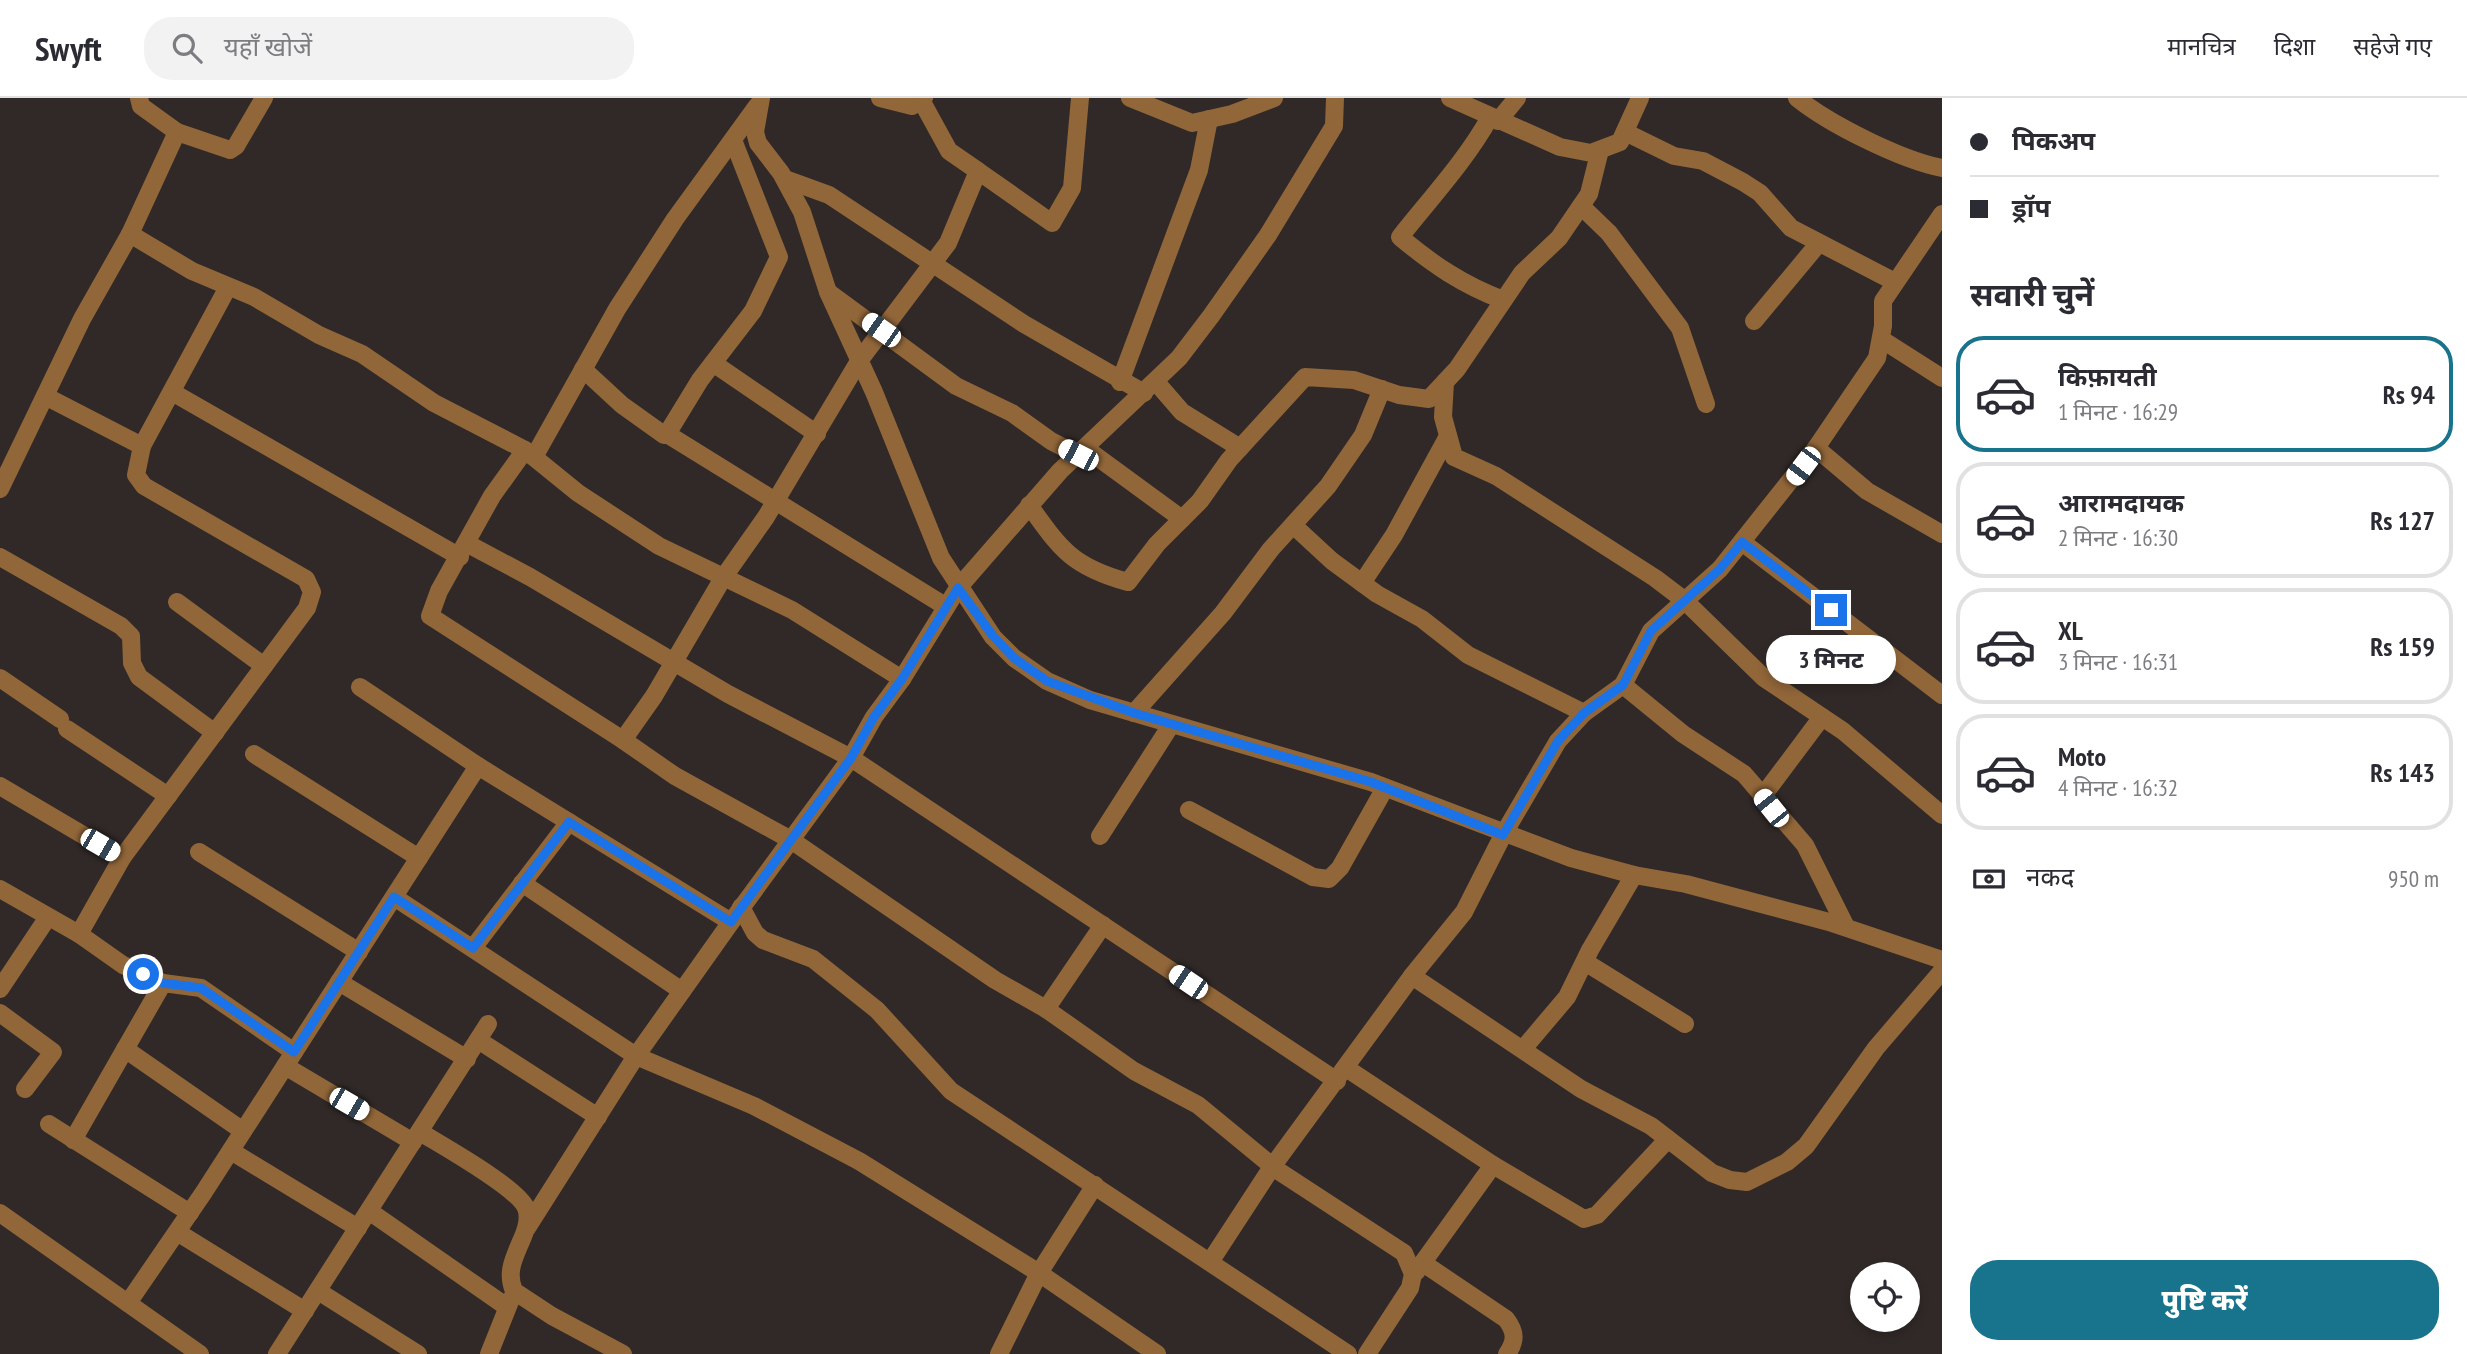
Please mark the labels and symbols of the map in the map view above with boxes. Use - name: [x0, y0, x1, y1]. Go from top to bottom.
- car: [858, 309, 905, 351]
- car: [1055, 436, 1102, 474]
- car: [1782, 443, 1825, 489]
- route end: [1815, 594, 1847, 626]
- callout: 3 मिनट: [1766, 634, 1896, 684]
- car: [1750, 785, 1793, 831]
- car: [77, 825, 124, 865]
- route start: [127, 958, 159, 990]
- car: [1165, 962, 1212, 1002]
- car: [326, 1084, 373, 1124]

